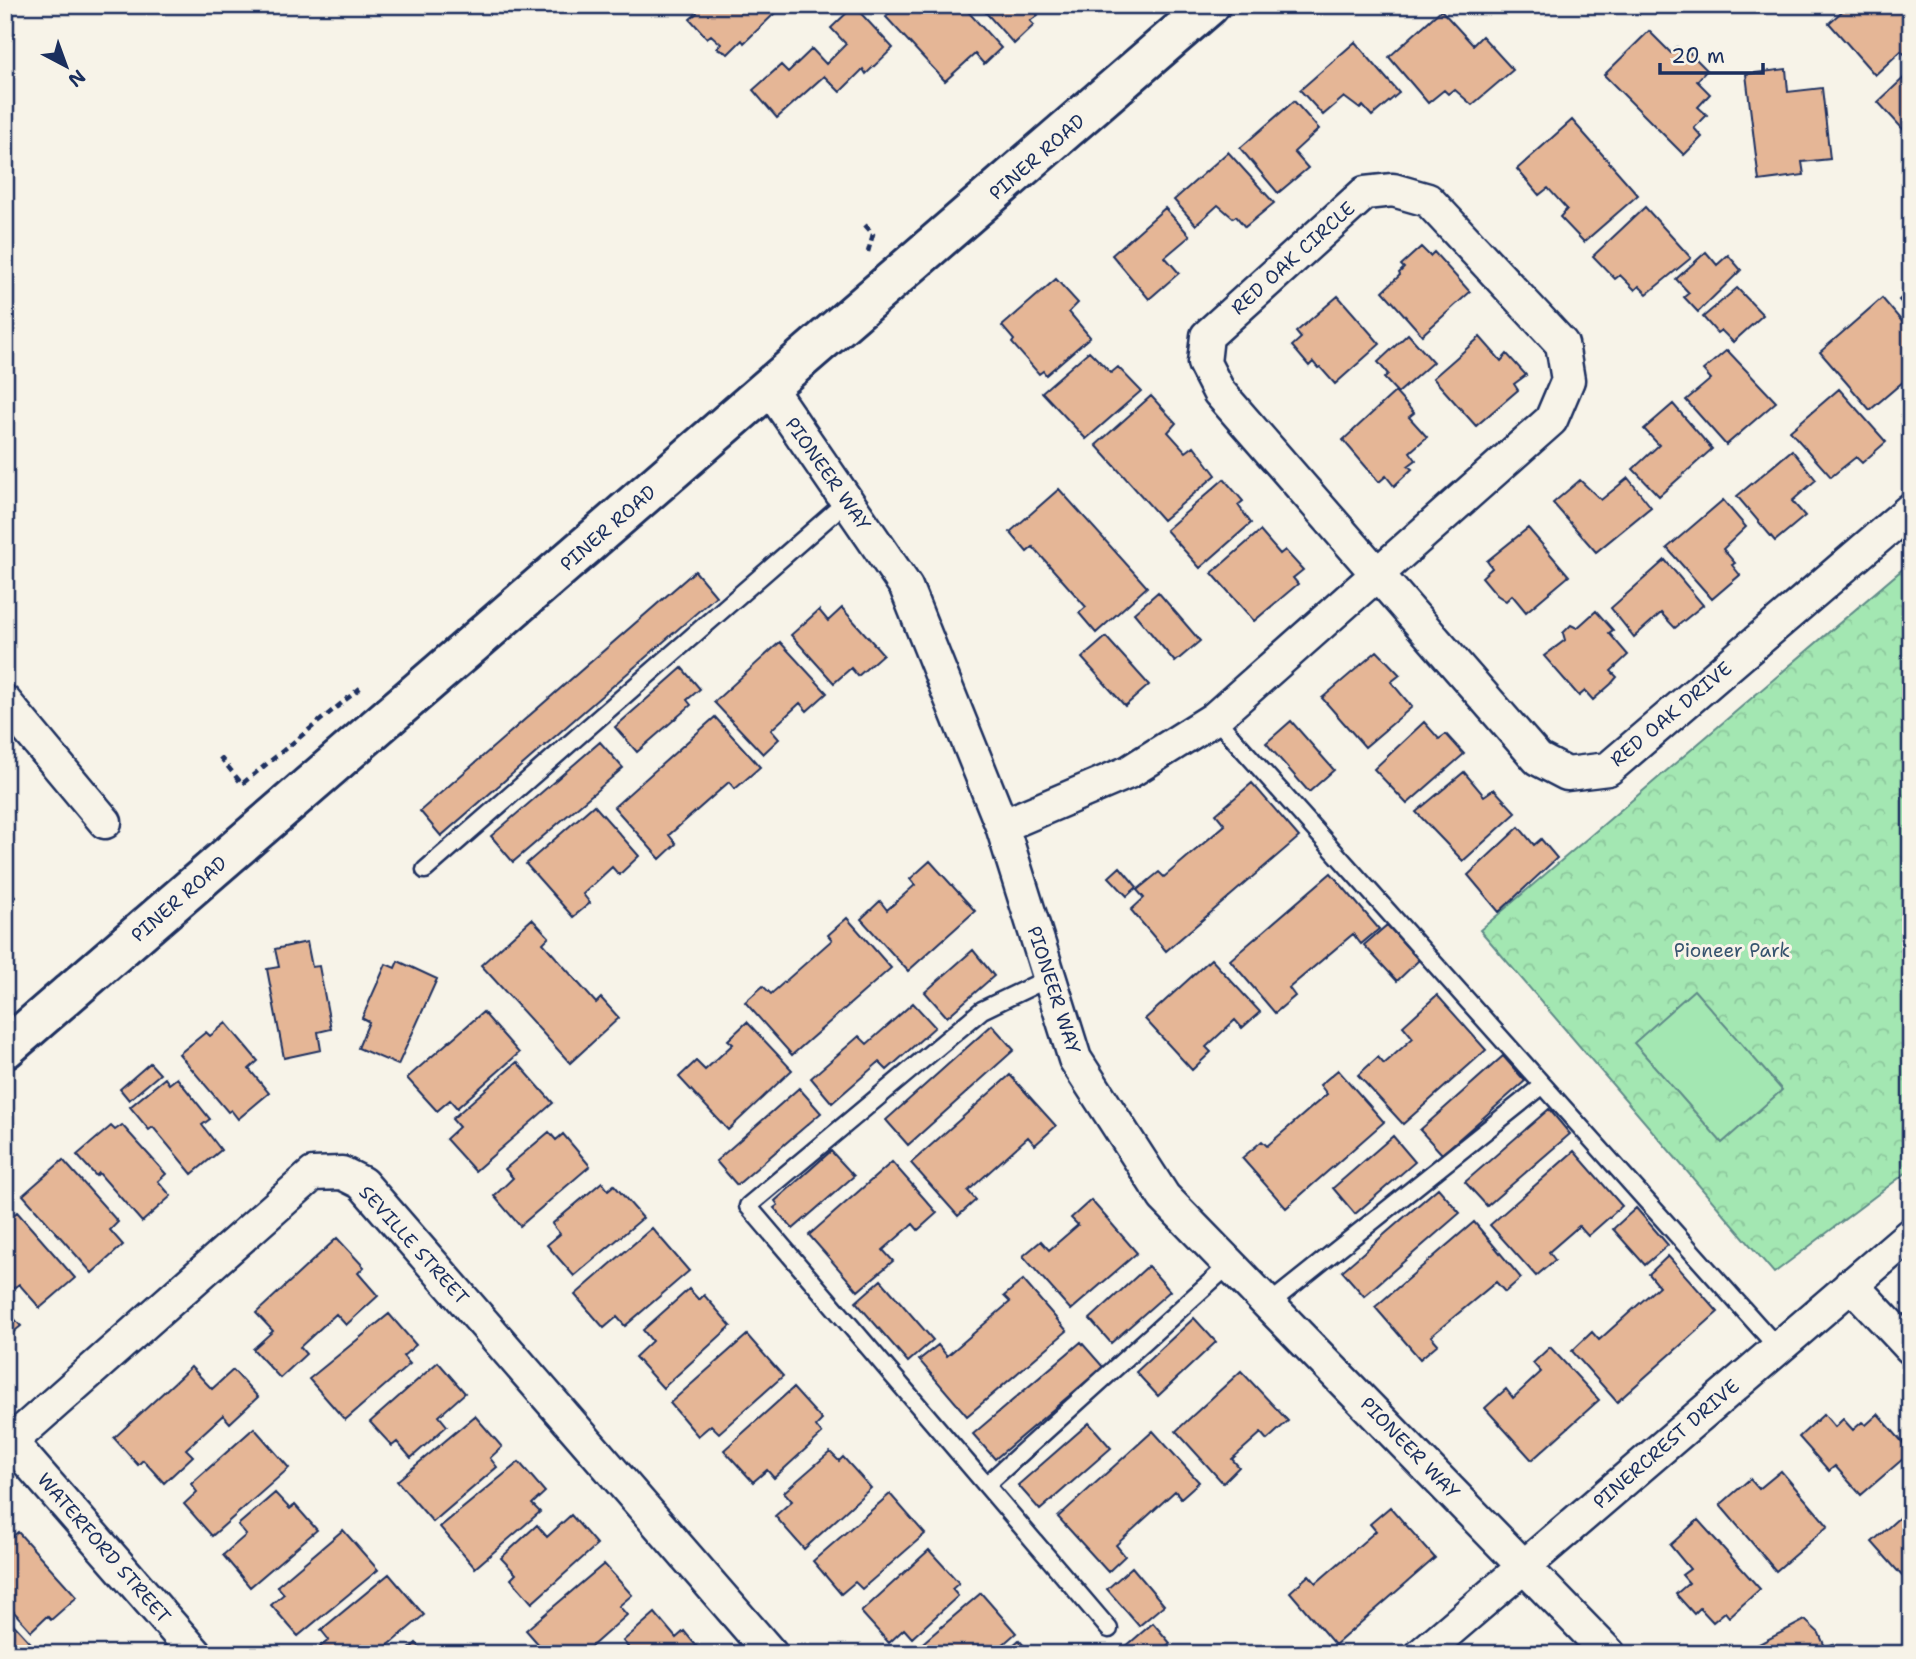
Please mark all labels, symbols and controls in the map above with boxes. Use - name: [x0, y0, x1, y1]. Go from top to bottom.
- north arrow: [32, 32, 102, 102]
- scale bar: [1660, 32, 1764, 76]
- text: 20 m: [1671, 42, 1725, 70]
- text: N: [63, 64, 91, 93]
- street label: PINER ROAD: [984, 108, 1090, 206]
- street label: RED OAK CIRCLE: [1226, 196, 1360, 320]
- street label: PIONEER WAY: [780, 412, 877, 536]
- street label: PINER ROAD: [555, 479, 661, 577]
- street label: RED OAK DRIVE: [1605, 656, 1737, 772]
- street label: PINER ROAD: [126, 850, 232, 948]
- street label: PIONEER WAY: [1022, 923, 1087, 1058]
- park label: Pioneer Park: [1674, 938, 1790, 963]
- street label: SEVILLE STREET: [354, 1180, 475, 1310]
- street label: PINERCREST DRIVE: [1588, 1374, 1744, 1514]
- street label: PIONEER WAY: [1355, 1391, 1466, 1505]
- street label: WATERFORD STREET: [32, 1467, 176, 1629]

